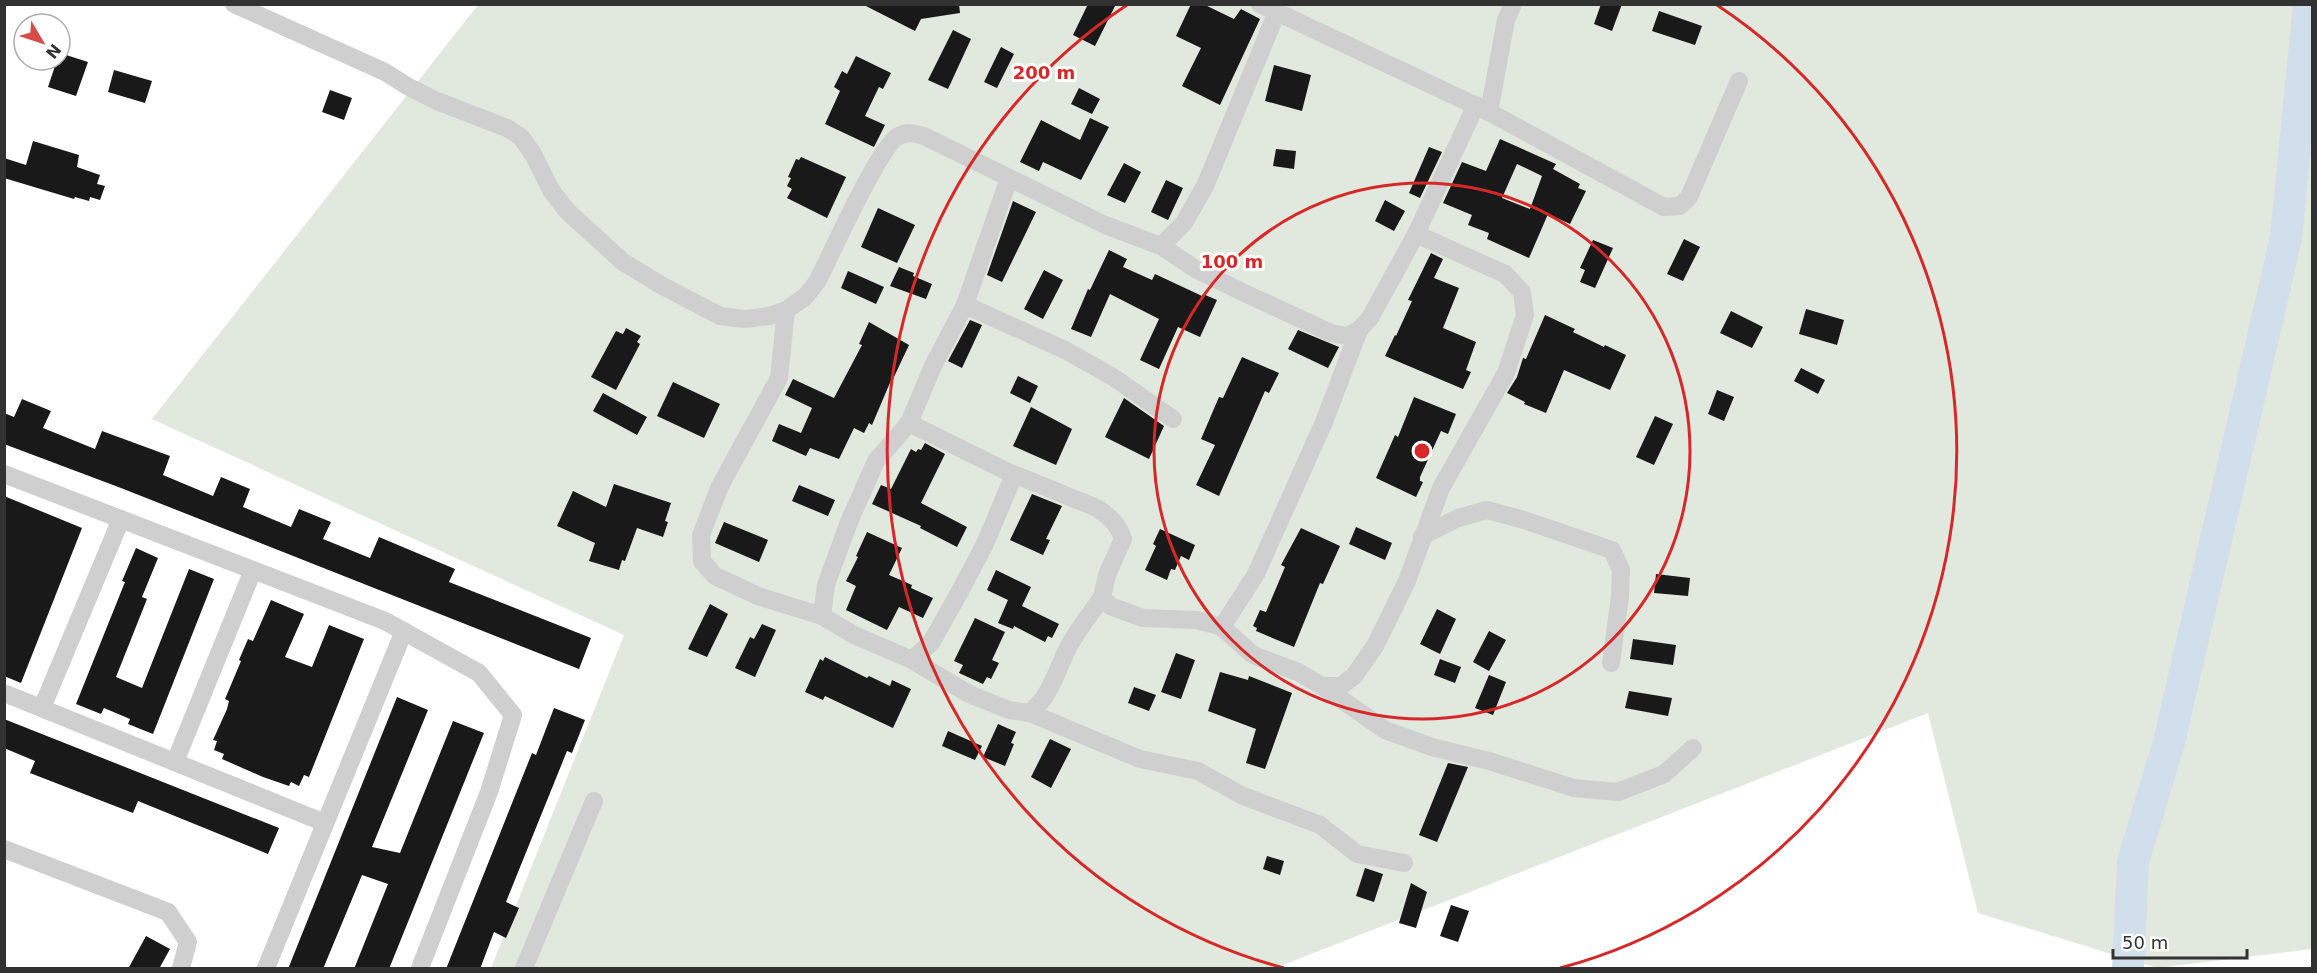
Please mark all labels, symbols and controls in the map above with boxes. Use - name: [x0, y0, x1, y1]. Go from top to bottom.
- north arrow: [12, 12, 72, 72]
- text: N: [42, 40, 65, 62]
- text: 200 m: [1013, 62, 1075, 83]
- text: 100 m: [1201, 251, 1263, 272]
- centre of rings: [1412, 441, 1432, 461]
- scale bar: [2113, 922, 2246, 960]
- text: 50 m: [2122, 932, 2168, 953]

